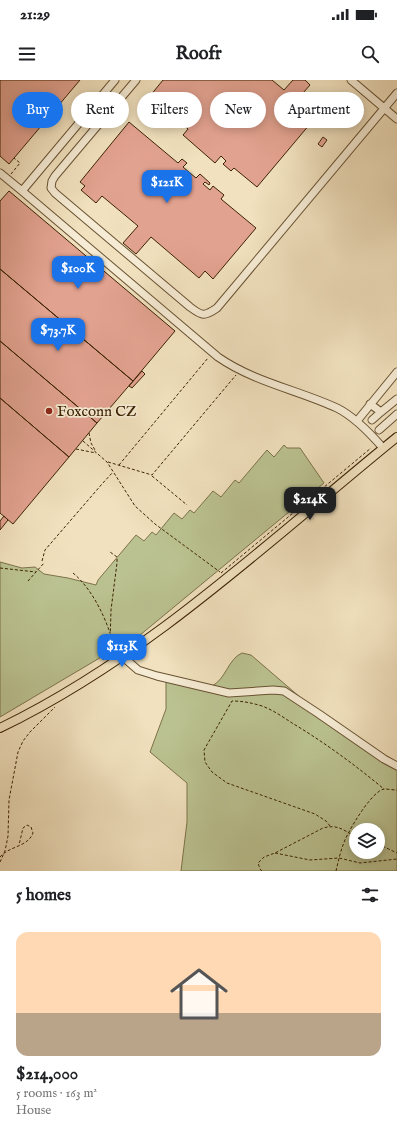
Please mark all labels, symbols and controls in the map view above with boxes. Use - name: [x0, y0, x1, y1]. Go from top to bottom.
- text: 21:29: [20, 5, 50, 24]
- icon: menu: [16, 43, 38, 65]
- text: Roofr: [175, 43, 222, 66]
- icon: search: [359, 43, 381, 65]
- chip: Buy: [12, 92, 63, 128]
- chip: Rent: [71, 92, 129, 128]
- chip: Filters: [137, 92, 202, 128]
- chip: New: [210, 92, 266, 128]
- chip: Apartment: [274, 92, 364, 128]
- pin: $121K: [139, 170, 195, 204]
- text: $121K: [151, 174, 183, 191]
- pin: $100K: [50, 256, 106, 290]
- text: $100K: [61, 260, 95, 277]
- pin: $73.7K: [25, 318, 91, 352]
- text: $73.7K: [40, 322, 76, 339]
- place label: Foxconn CZ: [57, 402, 137, 421]
- marker: Foxconn CZ: [44, 406, 54, 416]
- pin: $214K: [282, 487, 338, 521]
- text: $214K: [293, 491, 327, 508]
- pin: $113K: [94, 634, 150, 668]
- text: $113K: [106, 638, 138, 655]
- map controls: [349, 823, 385, 859]
- button: layers: [349, 823, 385, 859]
- icon: filters: [359, 884, 381, 906]
- text: 5 homes: [16, 885, 71, 906]
- icon: home: [163, 958, 235, 1030]
- text: $214,000: [16, 1064, 78, 1085]
- text: 5 rooms · 163 m²: [16, 1085, 97, 1102]
- text: House: [16, 1102, 51, 1119]

